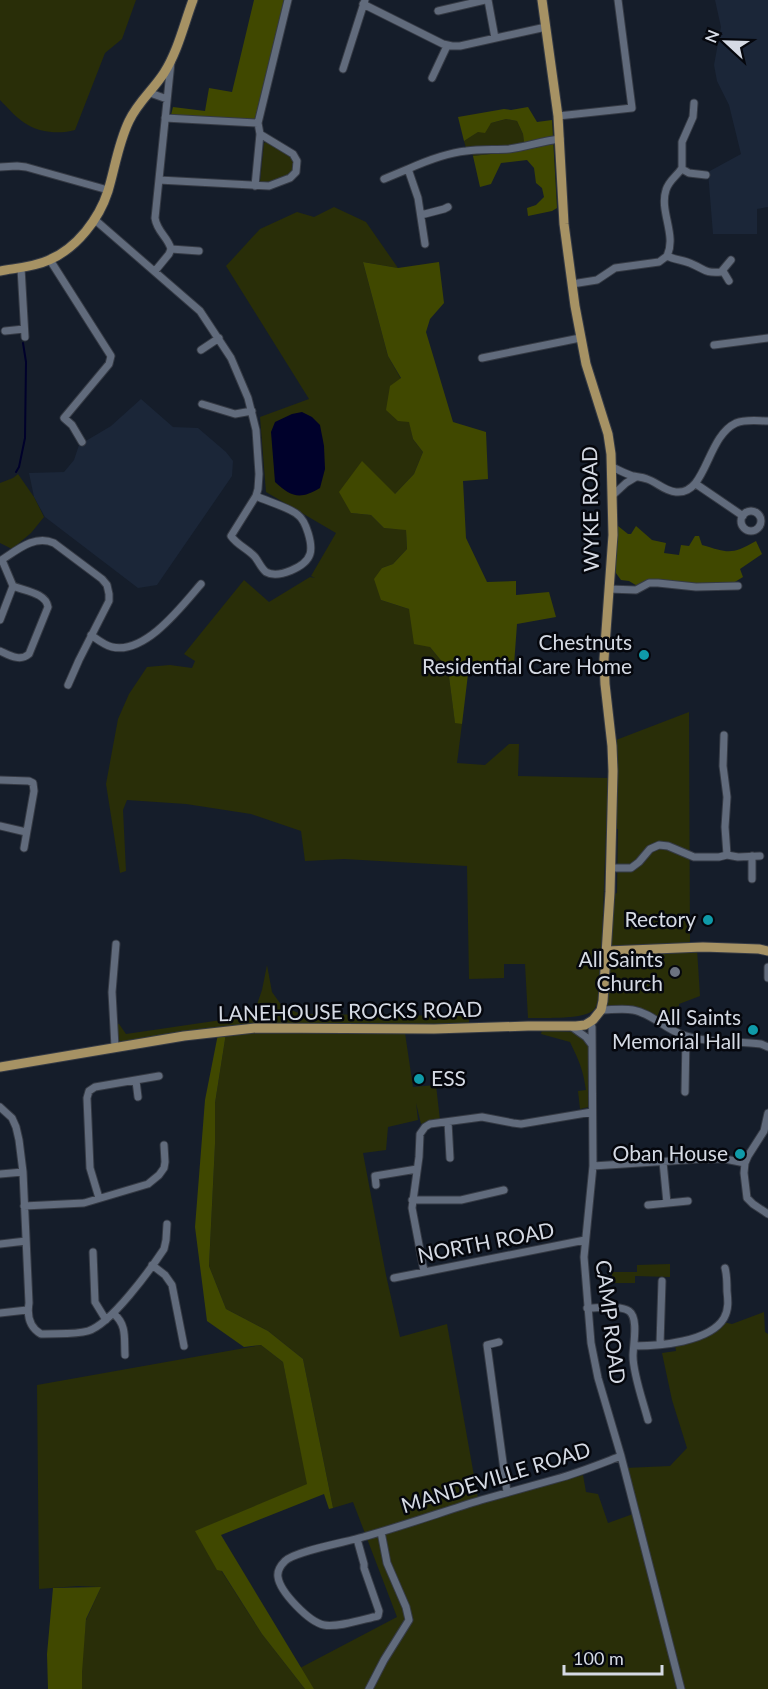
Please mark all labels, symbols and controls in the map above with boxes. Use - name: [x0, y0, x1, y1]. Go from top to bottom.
- north arrow: [696, 12, 756, 72]
- text: N: [701, 27, 723, 45]
- street label: WYKE ROAD: [576, 446, 603, 572]
- place label: Chestnuts Residential Care Home: [422, 629, 632, 678]
- marker: Chestnuts Residential Care Home: [637, 648, 651, 662]
- place label: Rectory: [625, 906, 696, 931]
- marker: Rectory: [701, 913, 715, 927]
- place label: All Saints Church: [579, 946, 663, 995]
- marker: All Saints Church: [668, 965, 682, 979]
- street label: LANEHOUSE ROCKS ROAD: [218, 996, 482, 1025]
- place label: All Saints Memorial Hall: [612, 1004, 741, 1053]
- marker: All Saints Memorial Hall: [746, 1023, 760, 1037]
- place label: ESS: [431, 1065, 466, 1090]
- marker: ESS: [412, 1072, 426, 1086]
- place label: Oban House: [613, 1140, 728, 1165]
- marker: Oban House: [733, 1147, 747, 1161]
- street label: NORTH ROAD: [415, 1216, 556, 1267]
- street label: CAMP ROAD: [591, 1258, 631, 1385]
- street label: MANDEVILLE ROAD: [398, 1436, 593, 1517]
- scale bar: [564, 1638, 662, 1676]
- text: 100 m: [573, 1647, 624, 1669]

